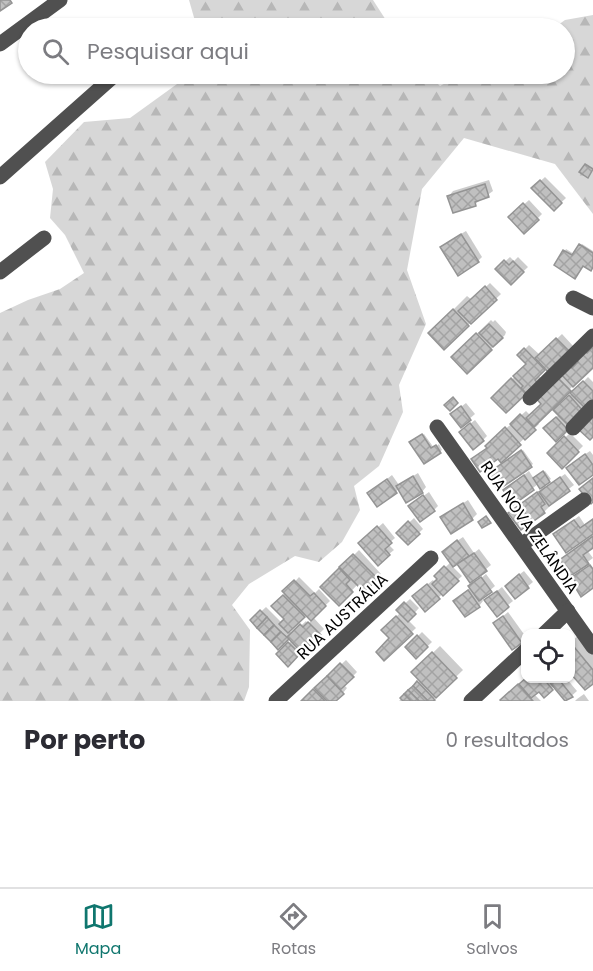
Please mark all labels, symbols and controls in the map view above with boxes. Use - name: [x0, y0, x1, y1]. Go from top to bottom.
- search box: [18, 18, 575, 84]
- icon: search: [39, 35, 72, 68]
- text: Pesquisar aqui: [87, 36, 249, 67]
- street label: RUA NOVA ZELÂNDIA: [475, 456, 584, 598]
- street label: RUA AUSTRÁLIA: [292, 568, 393, 665]
- map controls: [521, 629, 575, 683]
- button: locate: [521, 629, 575, 683]
- text: Por perto: [24, 722, 145, 758]
- text: 0 resultados: [446, 726, 569, 754]
- tab: Mapa: [75, 900, 121, 961]
- tab: Rotas: [271, 900, 316, 961]
- tab: Salvos: [466, 900, 518, 961]

